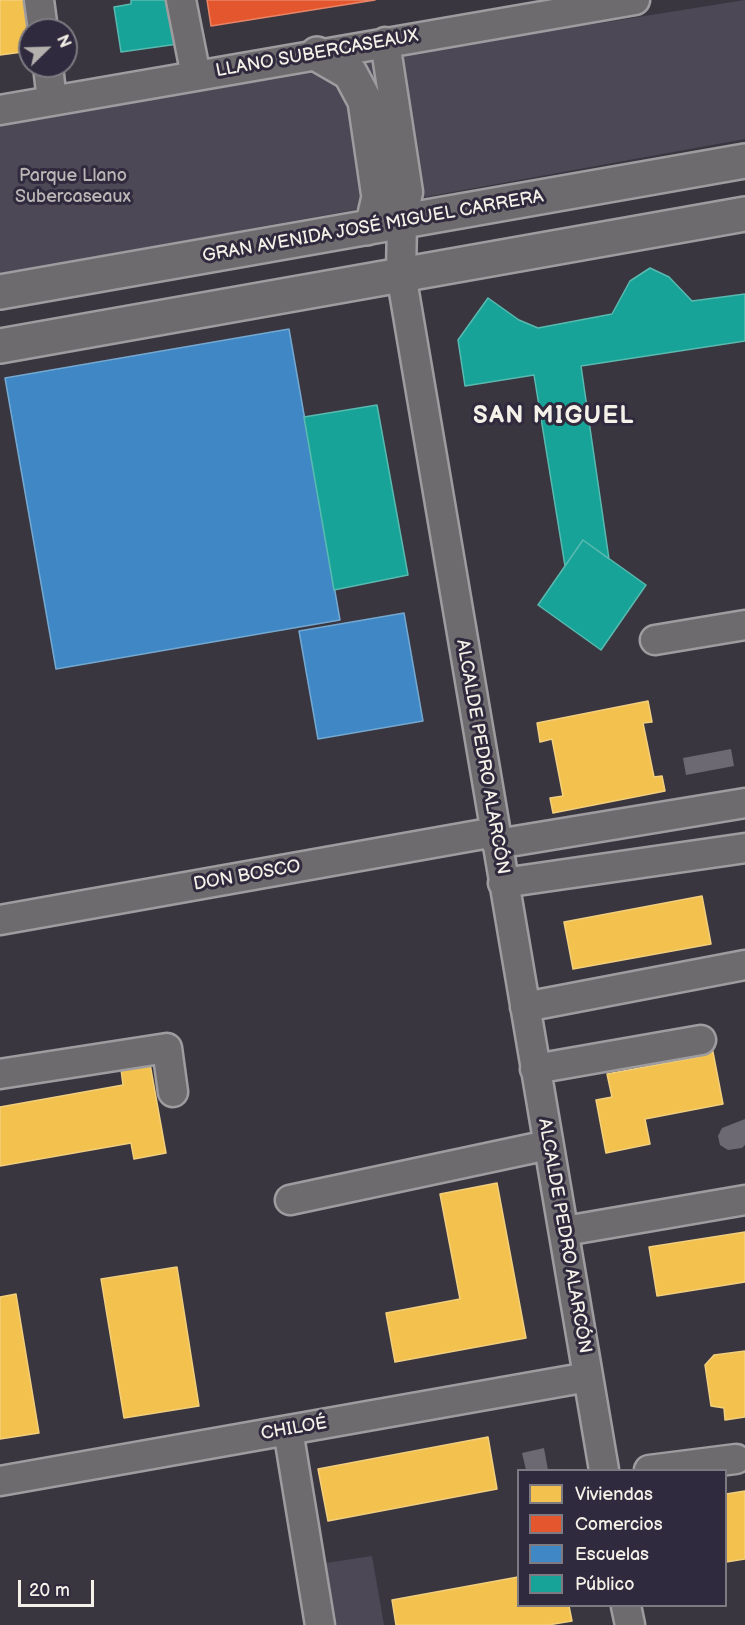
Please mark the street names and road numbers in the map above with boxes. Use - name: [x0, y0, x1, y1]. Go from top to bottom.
- street label: LLANO SUBERCASEAUX: [214, 26, 420, 82]
- street label: GRAN AVENIDA JOSÉ MIGUEL CARRERA: [201, 186, 545, 268]
- street label: ALCALDE PEDRO ALARCÓN: [451, 638, 513, 876]
- street label: DON BOSCO: [192, 856, 302, 896]
- street label: ALCALDE PEDRO ALARCÓN: [533, 1117, 595, 1355]
- street label: CHILOÉ: [259, 1413, 329, 1445]

